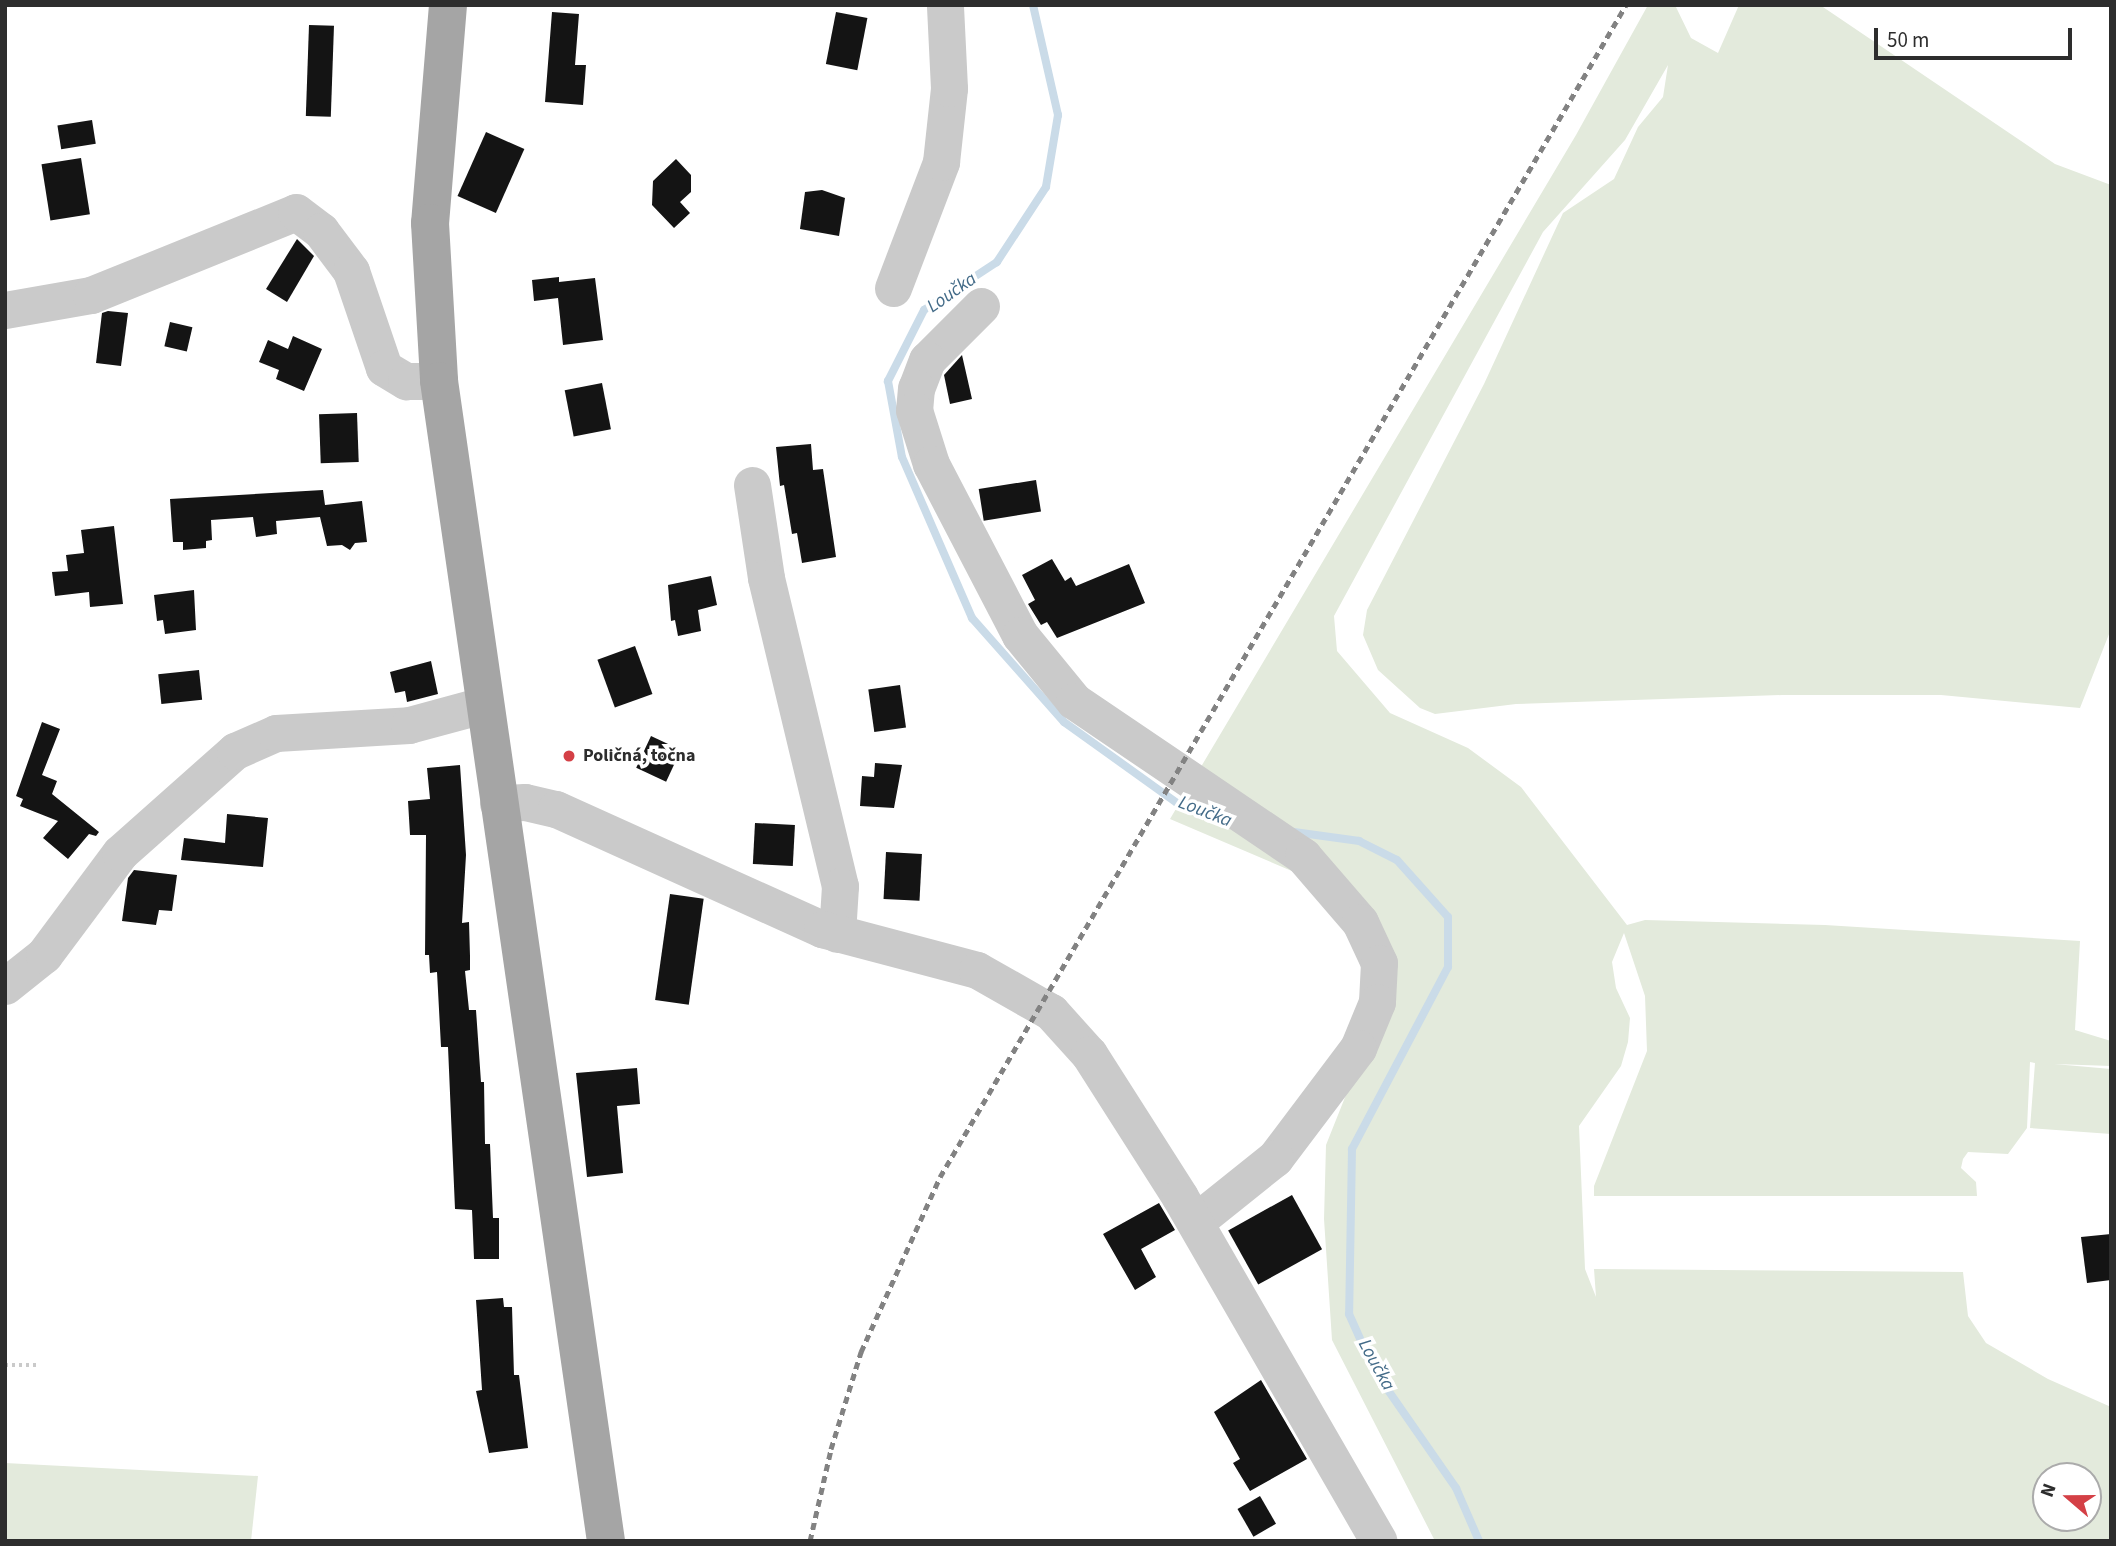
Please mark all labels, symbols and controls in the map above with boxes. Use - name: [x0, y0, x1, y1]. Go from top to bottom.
- scale bar: [1878, 14, 2076, 58]
- text: 50 m: [1887, 25, 1929, 55]
- water label: Loučka: [923, 268, 981, 318]
- place label: Poličná, točna: [583, 745, 695, 767]
- marker: Poličná, točna: [561, 748, 577, 764]
- water label: Loučka: [1175, 791, 1235, 833]
- water label: Loučka: [1353, 1335, 1399, 1395]
- north arrow: [2032, 1462, 2102, 1532]
- text: N: [2034, 1480, 2064, 1501]

